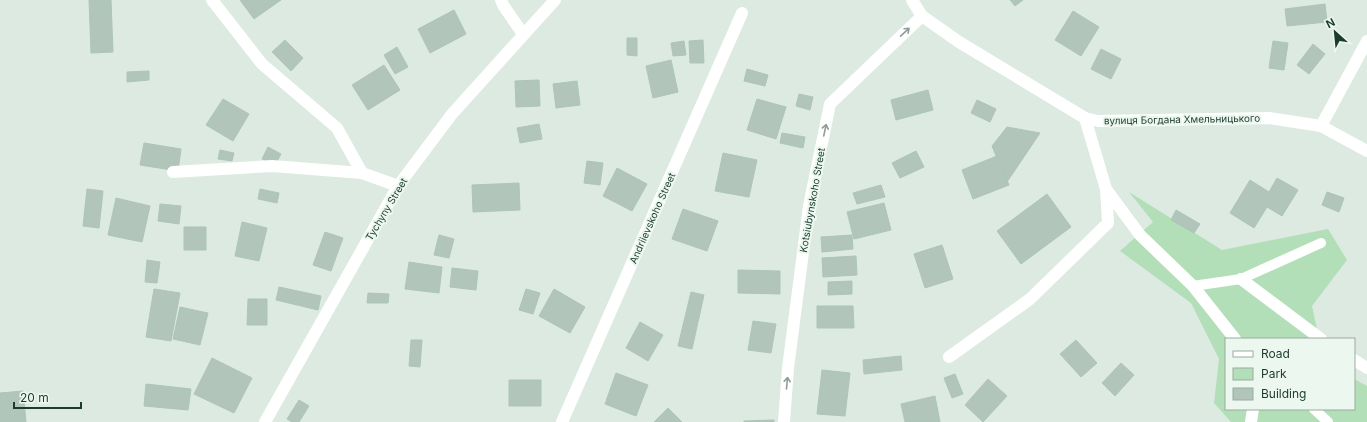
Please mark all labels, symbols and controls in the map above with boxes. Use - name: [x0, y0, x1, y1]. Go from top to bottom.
- north arrow: [1315, 12, 1355, 52]
- text: N: [1324, 15, 1337, 31]
- one-way arrow: [899, 28, 909, 37]
- street label: вулиця Богдана Хмельницького: [1104, 112, 1260, 126]
- one-way arrow: [821, 124, 829, 137]
- street label: Kotsiubynskoho Street: [797, 146, 827, 253]
- street label: Andriievskoho Street: [626, 170, 678, 265]
- street label: Tychyny Street: [363, 175, 410, 242]
- legend: [1225, 338, 1355, 410]
- text: Road: [1261, 346, 1290, 361]
- text: Park: [1261, 366, 1287, 381]
- one-way arrow: [783, 377, 791, 390]
- scale bar: [14, 384, 81, 410]
- text: Building: [1261, 386, 1306, 401]
- text: 20 m: [20, 390, 49, 405]

